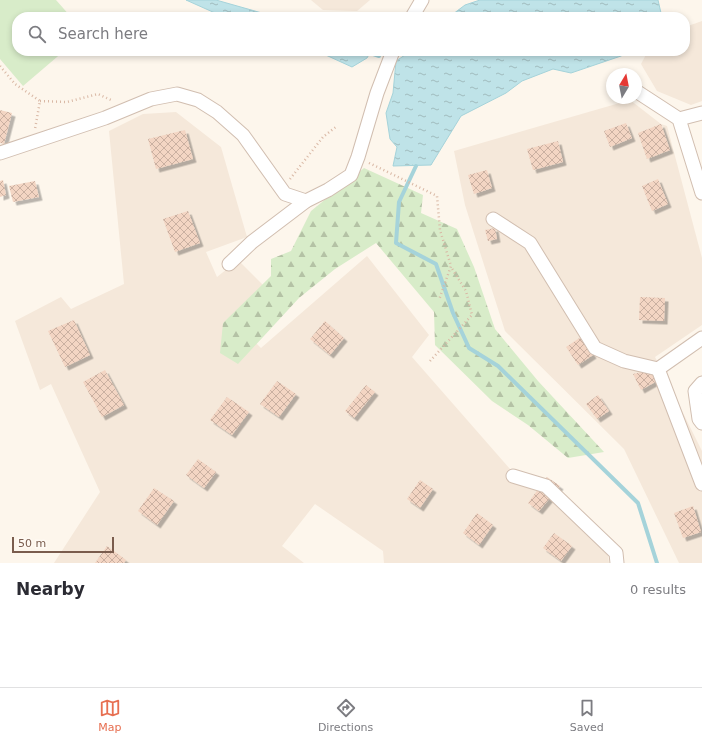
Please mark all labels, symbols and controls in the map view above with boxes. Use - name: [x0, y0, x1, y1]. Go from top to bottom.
- search box: [12, 12, 690, 56]
- icon: search: [26, 23, 48, 45]
- text: Search here: [58, 25, 148, 43]
- north arrow: [606, 68, 642, 104]
- scale bar: [12, 535, 114, 554]
- text: 50 m: [18, 537, 46, 550]
- text: Nearby: [16, 579, 85, 599]
- text: 0 results: [630, 582, 686, 597]
- tab: Map: [98, 697, 121, 734]
- tab: Directions: [318, 697, 373, 734]
- tab: Saved: [570, 697, 604, 734]

